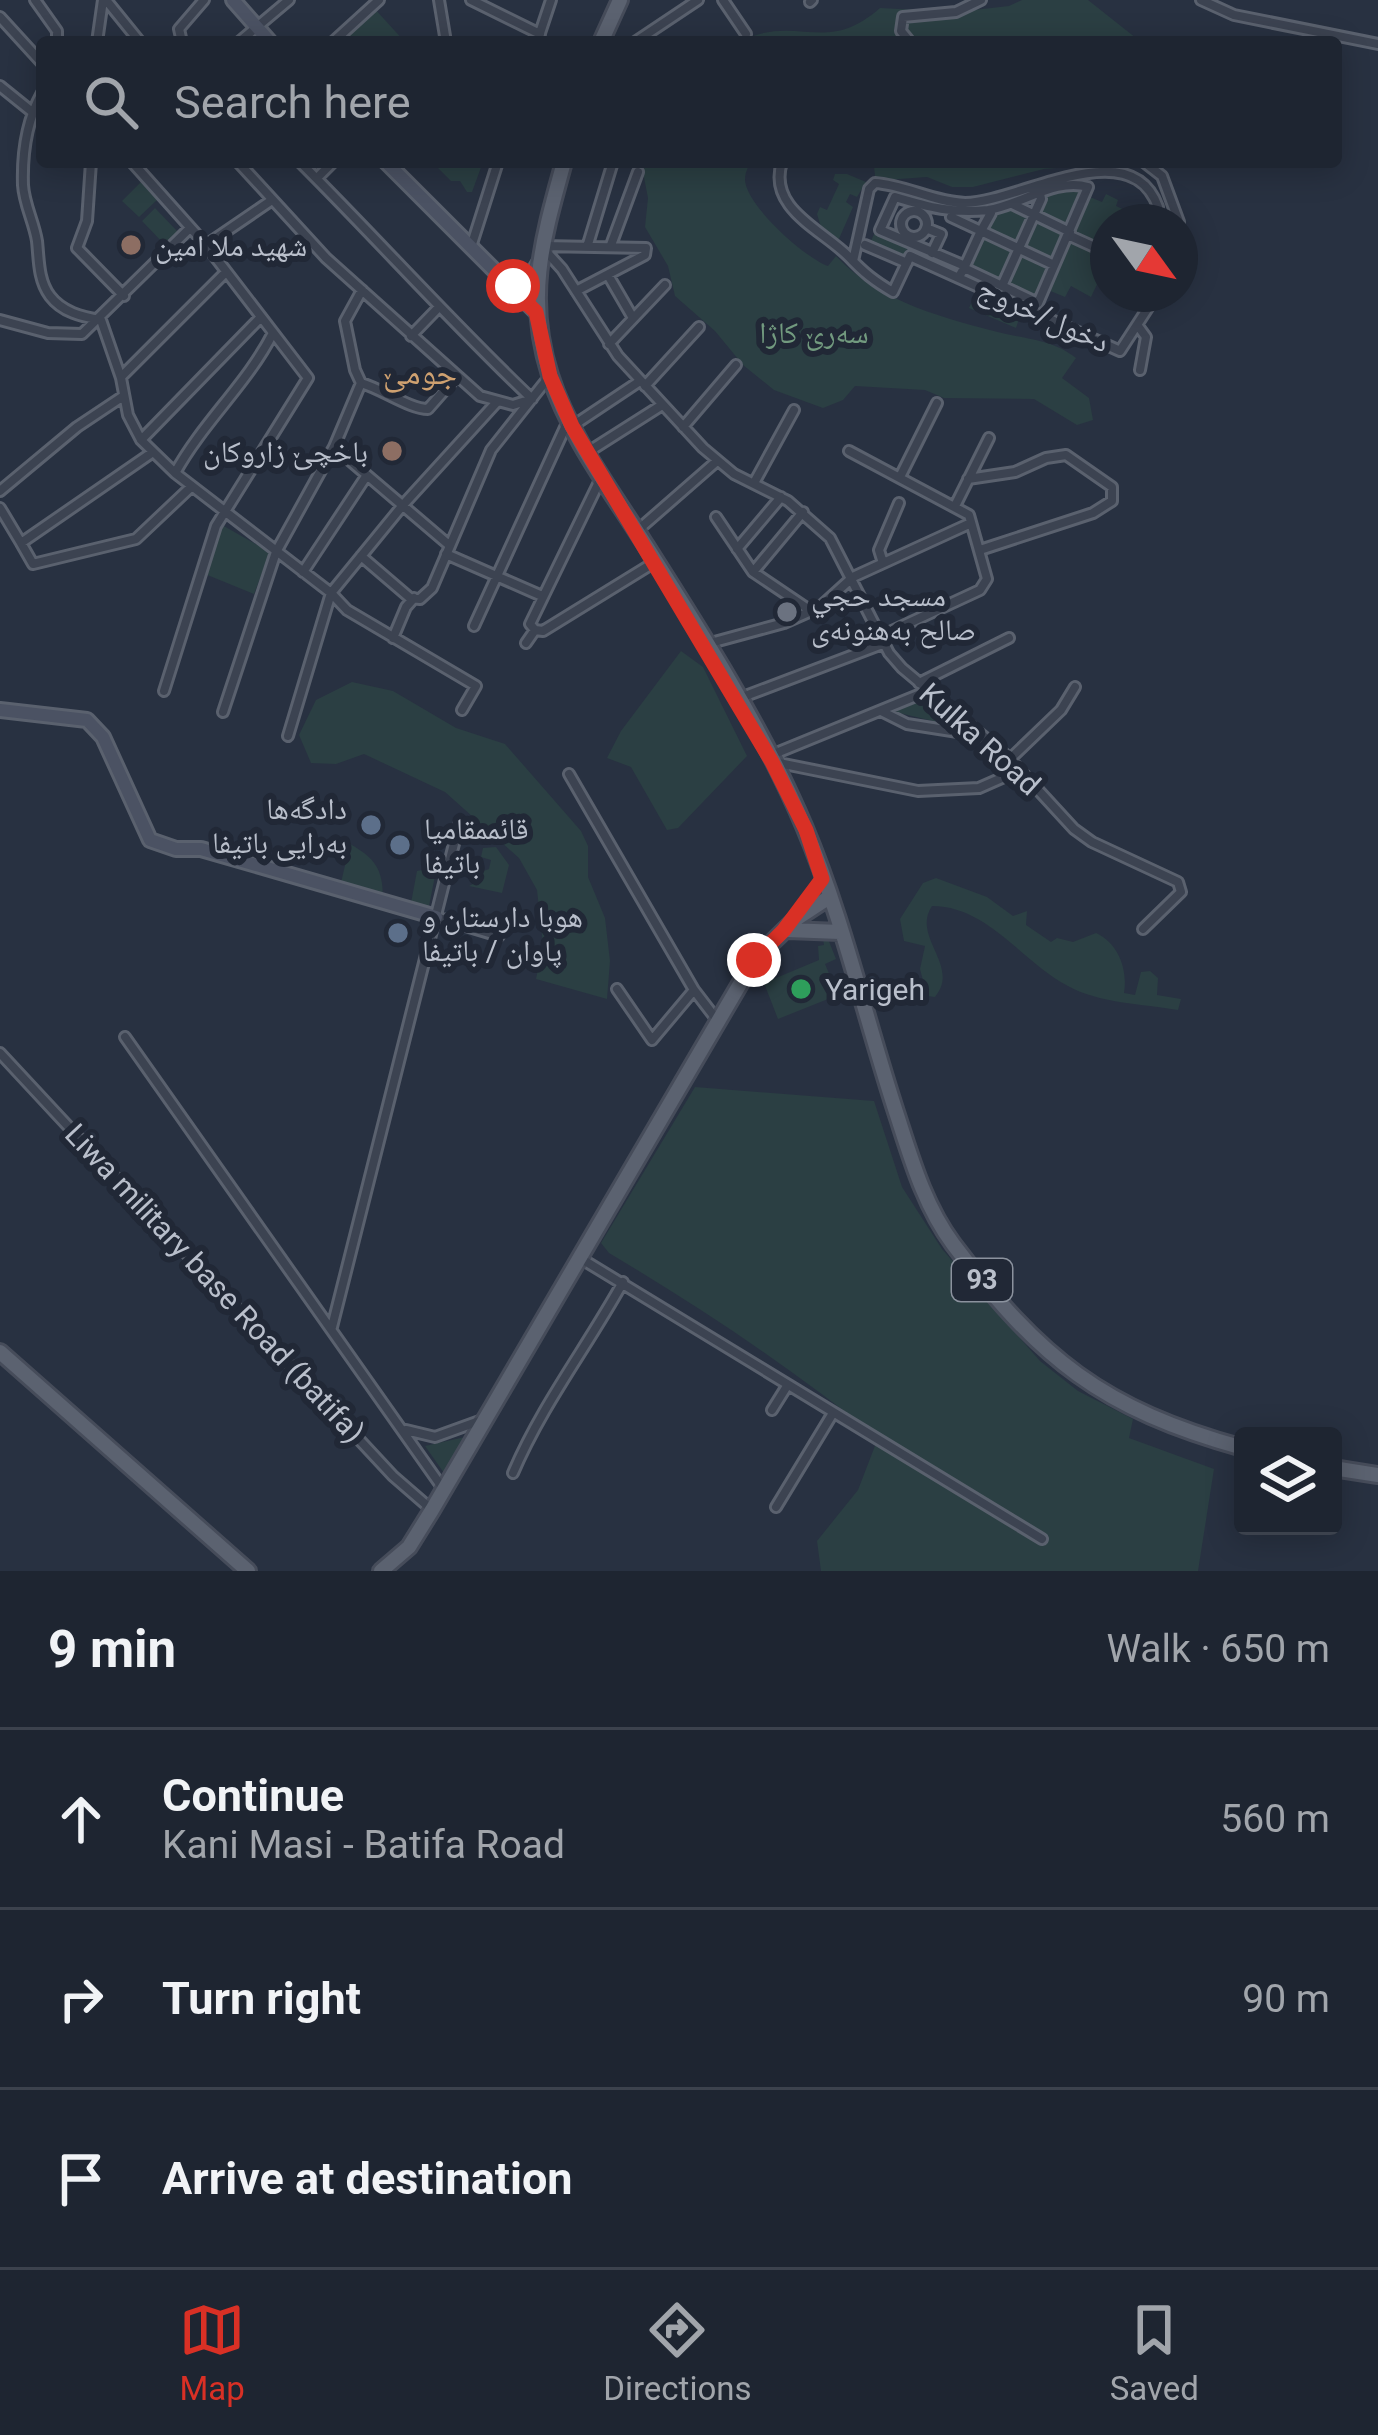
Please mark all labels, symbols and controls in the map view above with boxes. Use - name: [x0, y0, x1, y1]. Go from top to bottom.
- search box: [36, 36, 1342, 168]
- icon: search: [78, 69, 144, 135]
- text: Search here: [174, 76, 411, 129]
- north arrow: [1090, 204, 1198, 312]
- place label: شهيد ملا امين: [155, 228, 307, 264]
- marker: شهيد ملا امين: [118, 232, 144, 258]
- route start: [486, 259, 540, 313]
- street label: دخول/خروج: [972, 271, 1115, 361]
- park label: سەرێ کاژا: [759, 315, 869, 351]
- district label: جومێ: [383, 353, 457, 393]
- place label: باخچێ زاروکان: [203, 434, 368, 470]
- marker: باخچێ زاروکان: [379, 438, 405, 464]
- place label: مسجد حجي صالح بەھنونەی: [811, 578, 976, 649]
- marker: مسجد حجي صالح بەھنونەی: [774, 599, 800, 625]
- street label: Kulka Road: [913, 676, 1047, 802]
- place label: دادگه‌ها به‌رايى باتيفا: [212, 791, 347, 861]
- place label: قائممقاميا باتيفا: [424, 811, 529, 880]
- marker: دادگه‌ها به‌رايى باتيفا: [358, 812, 384, 838]
- marker: قائممقاميا باتيفا: [387, 832, 413, 858]
- place label: هوبا دارستان و پاوان / باتيفا: [422, 899, 583, 969]
- marker: هوبا دارستان و پاوان / باتيفا: [385, 920, 411, 946]
- route end: [727, 933, 781, 987]
- place label: Yarigeh: [825, 972, 925, 1007]
- marker: Yarigeh: [788, 976, 814, 1002]
- street label: Liwa military base Road (batifa): [58, 1117, 372, 1449]
- road number: 93: [952, 1259, 1012, 1301]
- map controls: [1234, 1427, 1342, 1535]
- button: layers: [1234, 1427, 1342, 1535]
- text: 9 min: [48, 1620, 176, 1679]
- text: Walk · 650 m: [1106, 1626, 1330, 1672]
- text: Continue: [162, 1769, 344, 1822]
- icon: ahead: [48, 1786, 114, 1852]
- text: 560 m: [1220, 1796, 1330, 1842]
- text: Kani Masi - Batifa Road: [162, 1822, 565, 1868]
- icon: right: [48, 1966, 114, 2032]
- text: Turn right: [162, 1972, 361, 2025]
- text: 90 m: [1242, 1976, 1330, 2022]
- icon: arrive: [48, 2146, 114, 2212]
- text: Arrive at destination: [162, 2152, 573, 2205]
- tab: Map: [179, 2297, 245, 2408]
- tab: Directions: [603, 2297, 752, 2408]
- tab: Saved: [1110, 2297, 1199, 2408]

